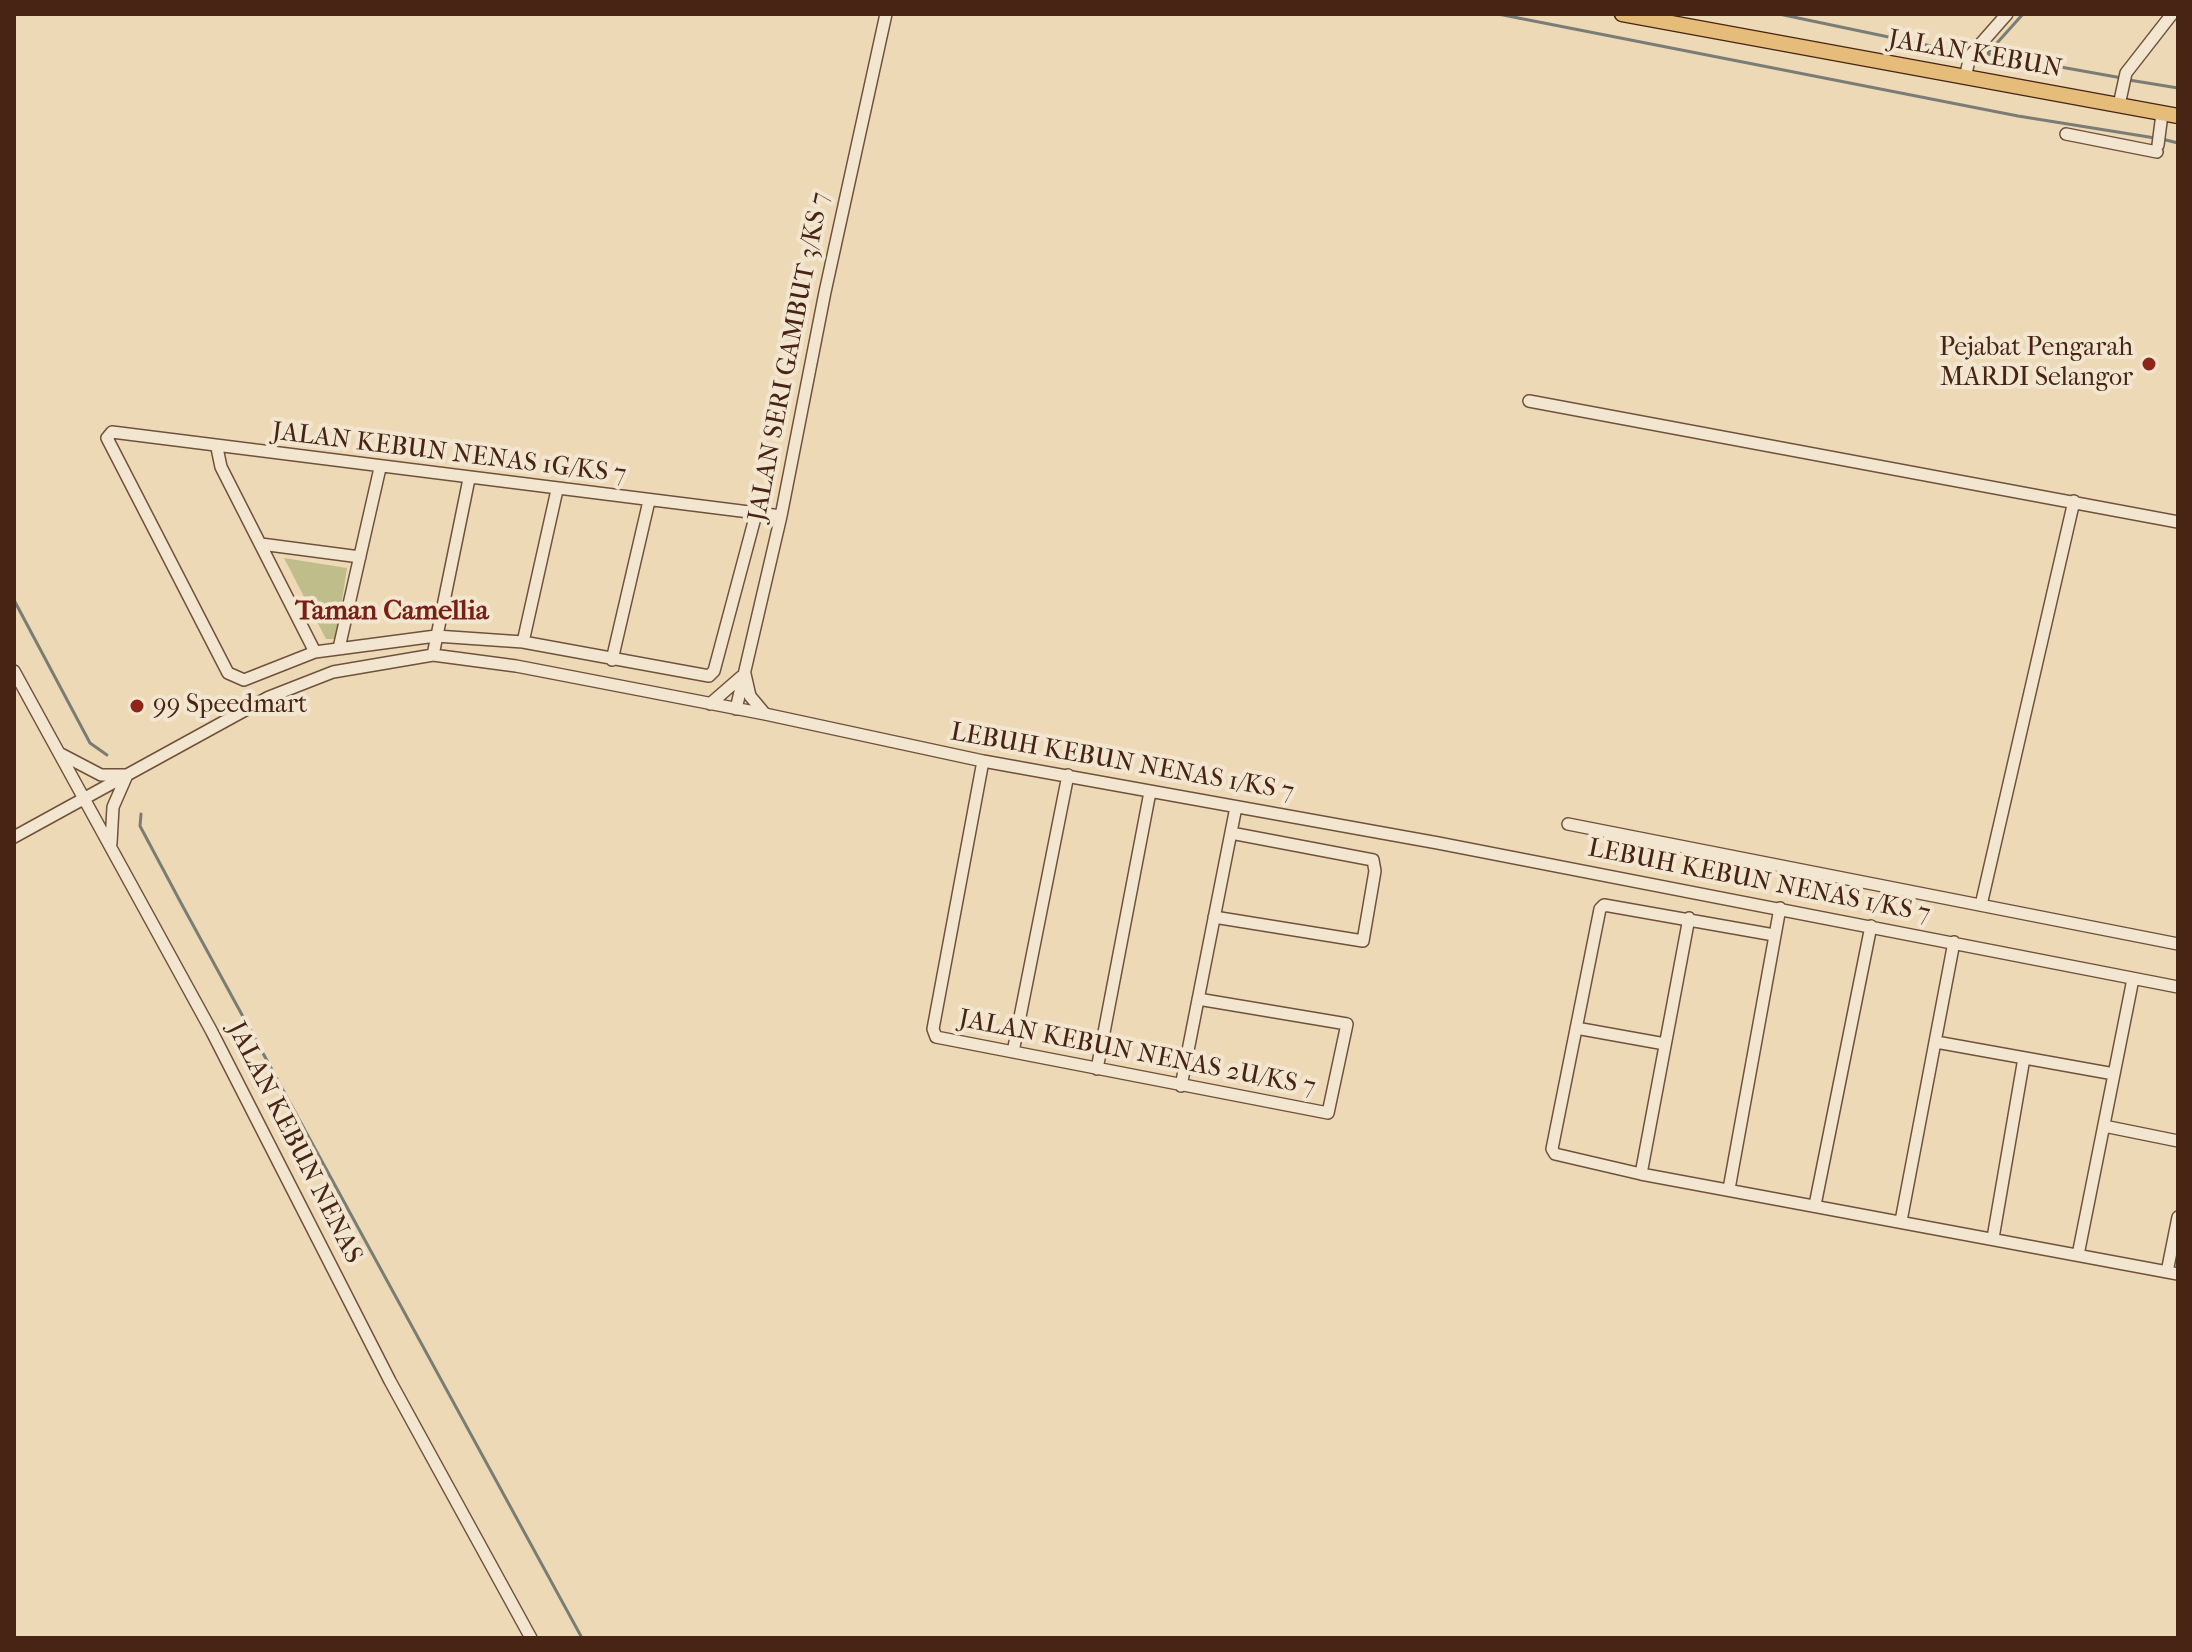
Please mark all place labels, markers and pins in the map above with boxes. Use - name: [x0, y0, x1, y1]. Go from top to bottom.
- place label: Pejabat Pengarah MARDI Selangor: [1939, 333, 2133, 394]
- marker: Pejabat Pengarah MARDI Selangor: [2140, 355, 2158, 373]
- place label: 99 Speedmart: [153, 690, 307, 722]
- marker: 99 Speedmart: [128, 697, 146, 715]

